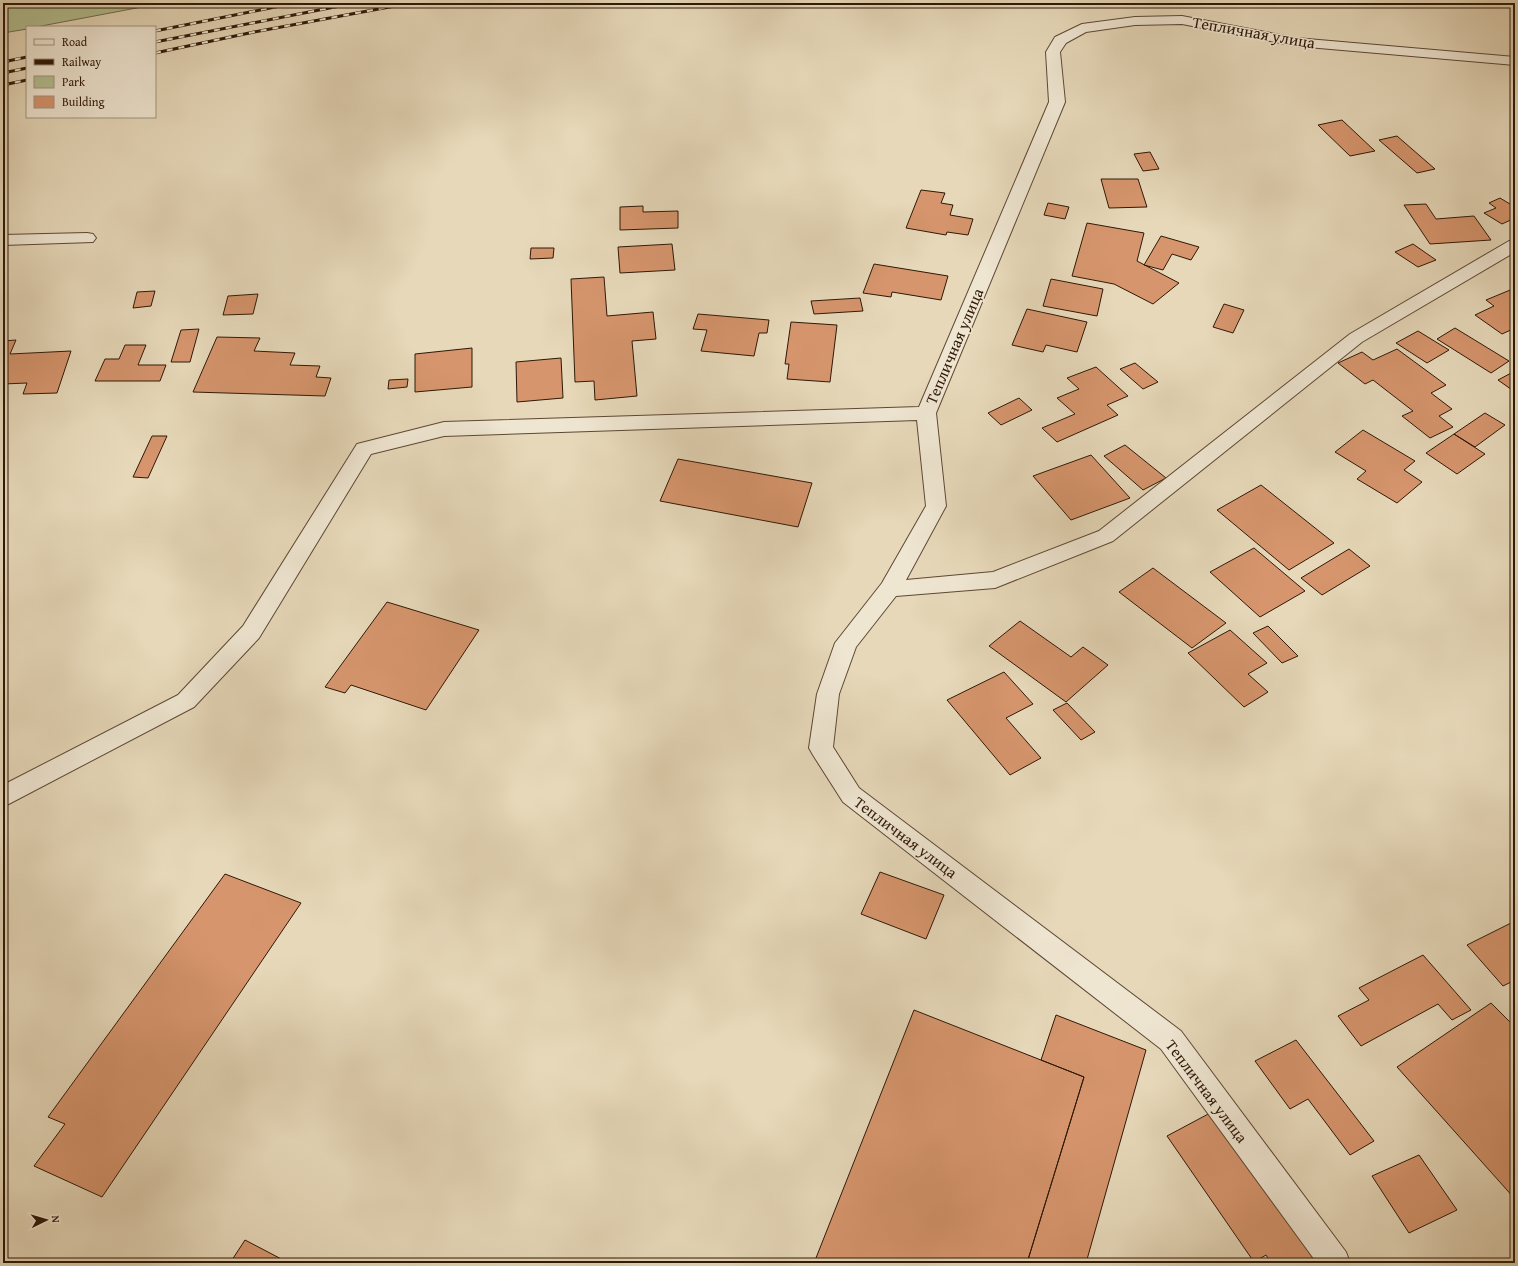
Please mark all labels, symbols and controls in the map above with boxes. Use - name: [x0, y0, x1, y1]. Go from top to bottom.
- street label: Тепличная улица: [1191, 9, 1318, 55]
- legend: [26, 26, 156, 118]
- text: Road: [62, 33, 88, 50]
- text: Railway: [62, 53, 101, 70]
- text: Park: [62, 73, 86, 90]
- text: Building: [62, 93, 105, 110]
- street label: Тепличная улица: [919, 284, 989, 408]
- street label: Тепличная улица: [849, 790, 963, 884]
- street label: Тепличная улица: [1160, 1034, 1254, 1148]
- north arrow: [26, 1200, 66, 1240]
- text: N: [48, 1215, 64, 1224]

